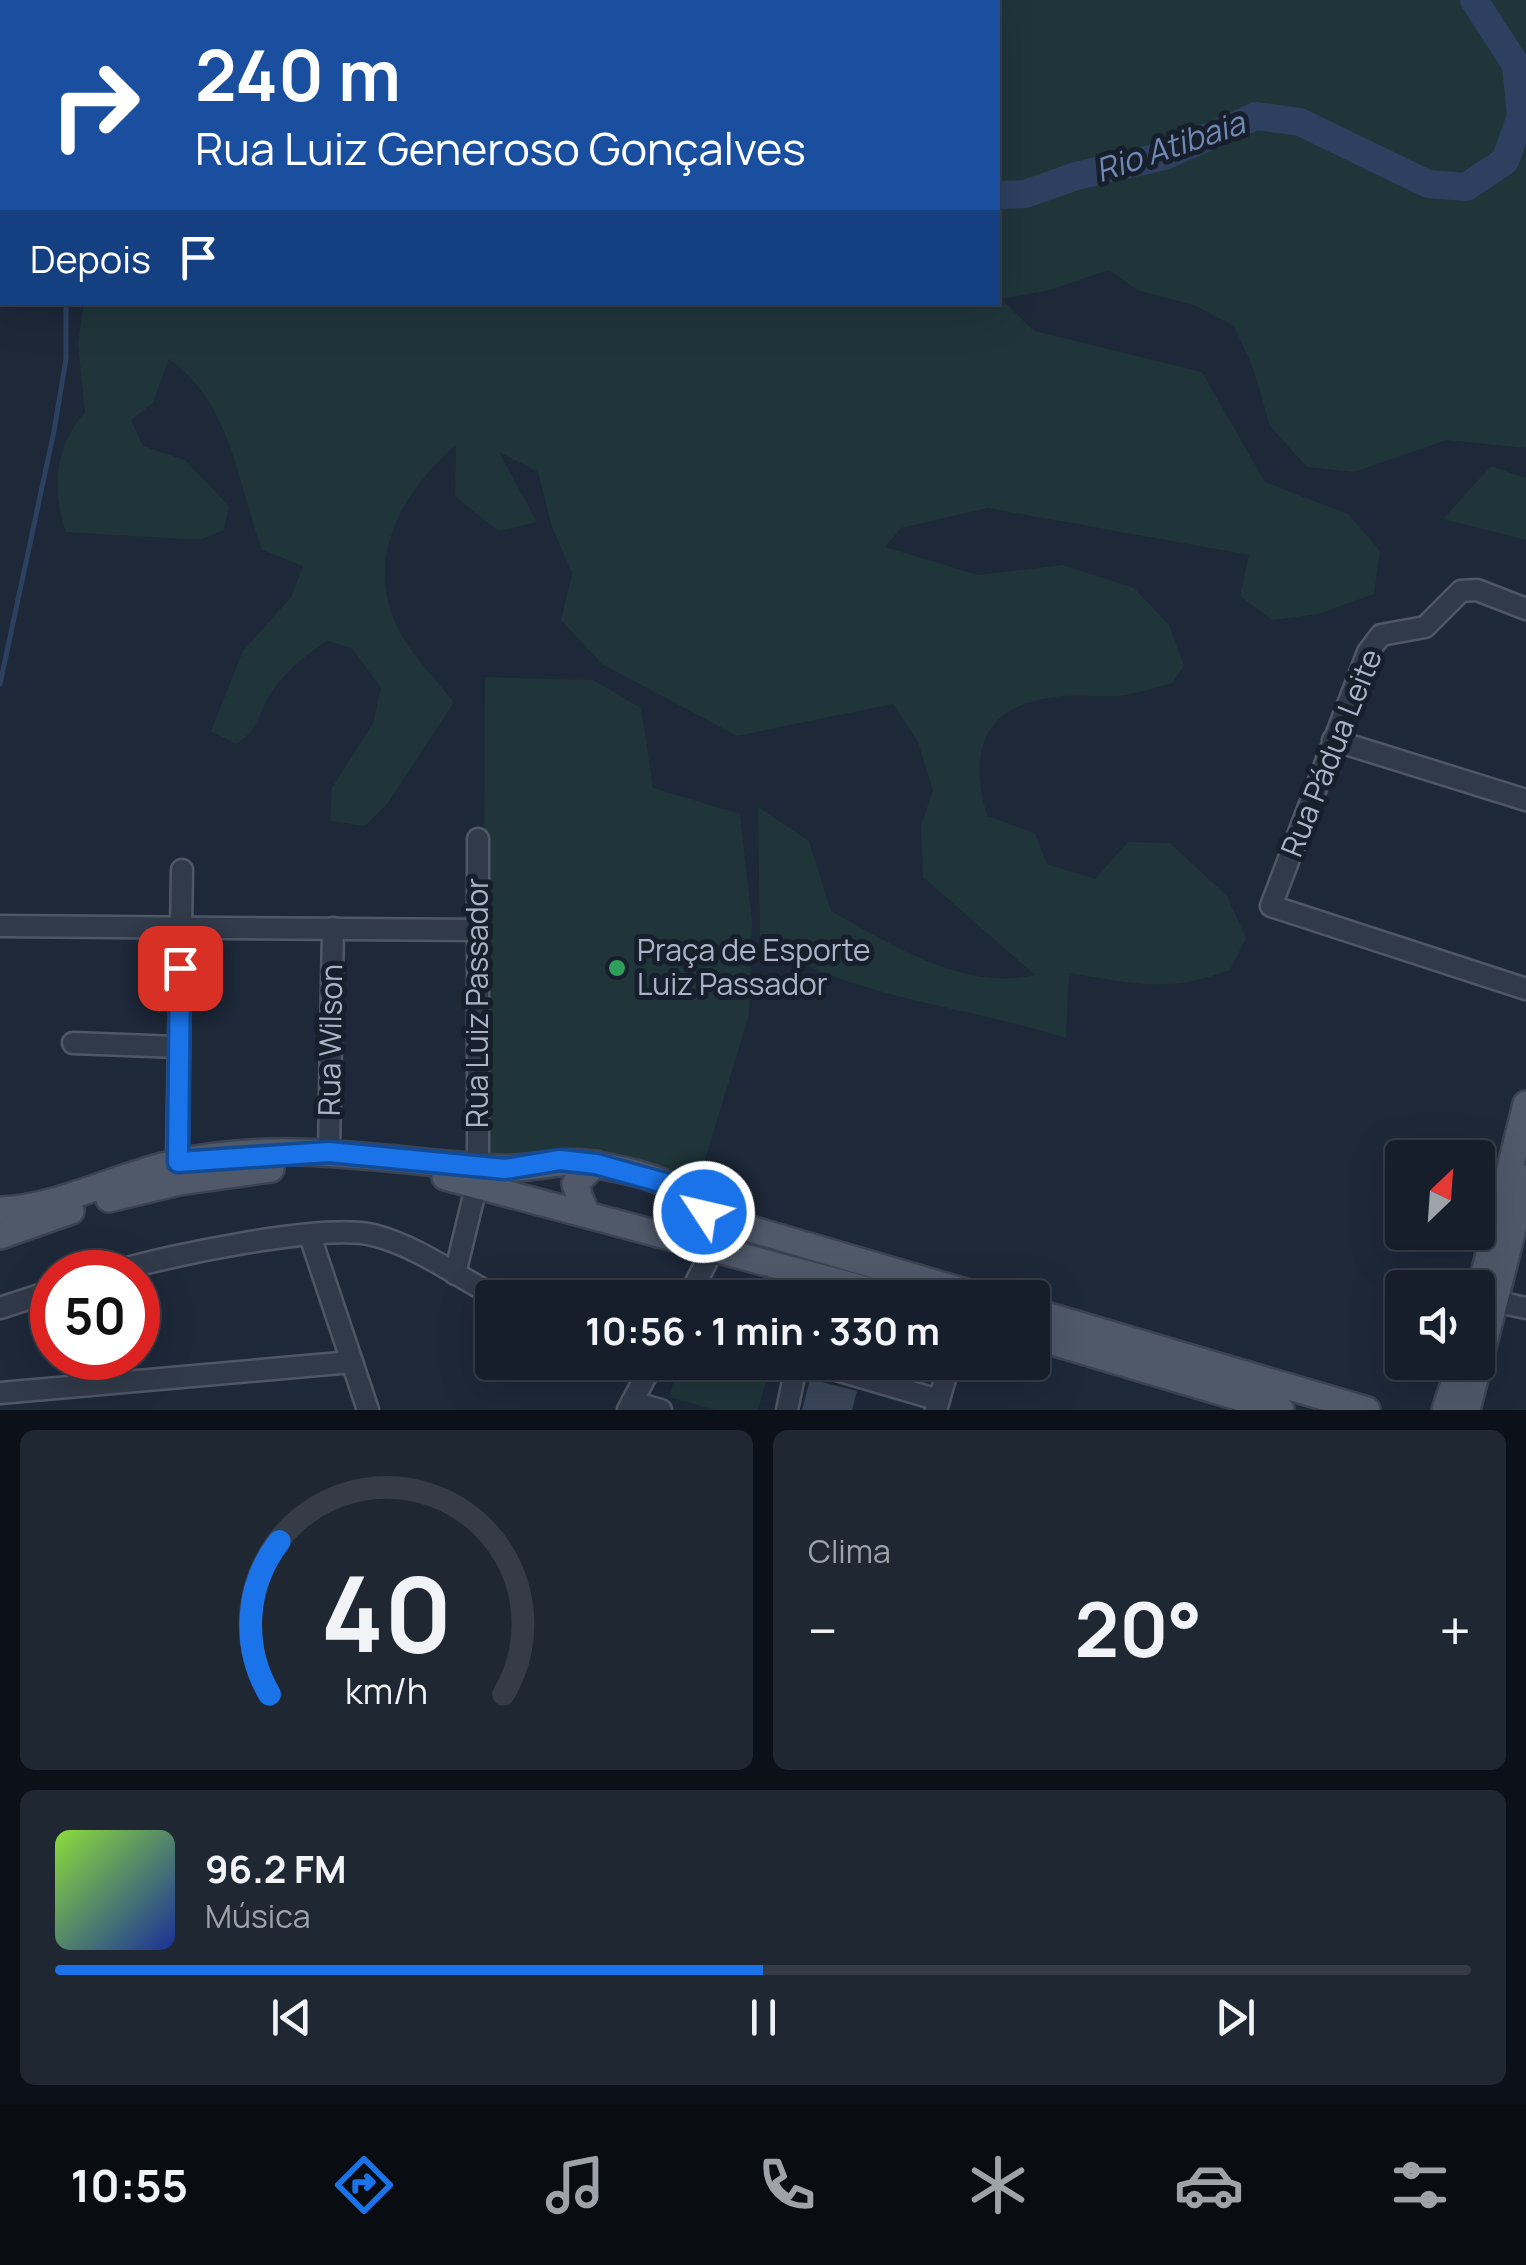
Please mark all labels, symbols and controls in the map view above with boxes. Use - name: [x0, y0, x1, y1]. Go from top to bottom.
- text: 240 m: [195, 26, 401, 122]
- icon: right: [30, 40, 160, 170]
- water label: Rio Atibaia: [1089, 99, 1252, 192]
- text: Rua Luiz Generoso Gonçalves: [195, 117, 806, 179]
- icon: arrive: [171, 230, 226, 285]
- text: Depois: [30, 232, 151, 284]
- street label: Rua Pádua Leite: [1270, 643, 1391, 862]
- street label: Rua Luiz Passador: [456, 878, 497, 1128]
- pin: [138, 926, 223, 1011]
- place label: Praça de Esporte Luiz Passador: [637, 929, 871, 1004]
- icon: arrive: [153, 941, 208, 996]
- marker: Praça de Esporte Luiz Passador: [606, 957, 628, 979]
- street label: Rua Wilson: [308, 964, 351, 1116]
- north arrow: [1385, 1140, 1495, 1250]
- map controls: [1385, 1140, 1495, 1380]
- position arrow: [652, 1160, 756, 1264]
- speed limit sign: 50: [30, 1250, 160, 1380]
- button: sound: [1385, 1270, 1495, 1380]
- text: 10:56 · 1 min · 330 m: [585, 1304, 940, 1356]
- text: Clima: [808, 1529, 891, 1573]
- text: 40: [321, 1541, 452, 1683]
- text: 20°: [1075, 1577, 1202, 1680]
- text: −: [808, 1592, 838, 1668]
- text: +: [1439, 1592, 1471, 1668]
- text: km/h: [345, 1666, 428, 1715]
- text: 96.2 FM: [205, 1842, 346, 1894]
- text: Música: [205, 1894, 311, 1938]
- icon: previous: [264, 1990, 319, 2045]
- icon: pause: [736, 1990, 791, 2045]
- icon: next: [1208, 1990, 1263, 2045]
- icon: directions: [329, 2150, 399, 2220]
- icon: music: [540, 2150, 610, 2220]
- icon: phone: [752, 2150, 822, 2220]
- icon: climate: [963, 2150, 1033, 2220]
- icon: car: [1174, 2150, 1244, 2220]
- icon: filters: [1385, 2150, 1455, 2220]
- text: 10:55: [71, 2154, 188, 2216]

